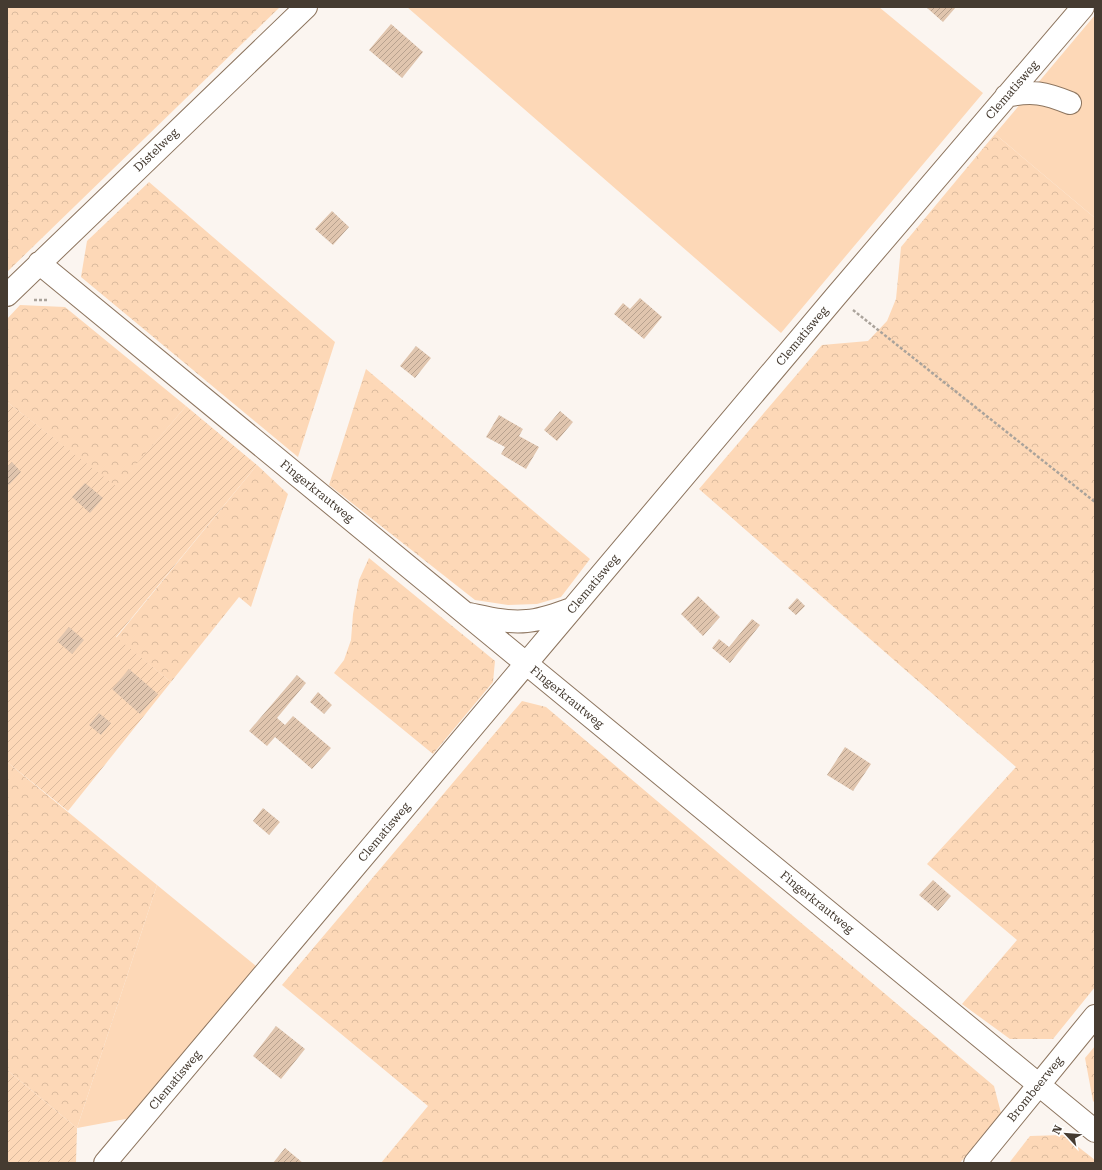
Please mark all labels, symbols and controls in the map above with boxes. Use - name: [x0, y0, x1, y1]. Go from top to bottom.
- street label: Clematisweg: [983, 58, 1041, 122]
- street label: Distelweg: [131, 125, 181, 175]
- street label: Clematisweg: [773, 303, 831, 369]
- street label: Fingerkrautweg: [277, 457, 357, 525]
- street label: Clematisweg: [564, 551, 622, 617]
- street label: Fingerkrautweg: [527, 663, 607, 731]
- street label: Clematisweg: [355, 799, 413, 865]
- street label: Fingerkrautweg: [777, 868, 857, 936]
- street label: Clematisweg: [146, 1047, 204, 1113]
- street label: Brombeerweg: [1004, 1053, 1066, 1125]
- north arrow: [1046, 1114, 1086, 1154]
- text: N: [1050, 1123, 1065, 1136]

